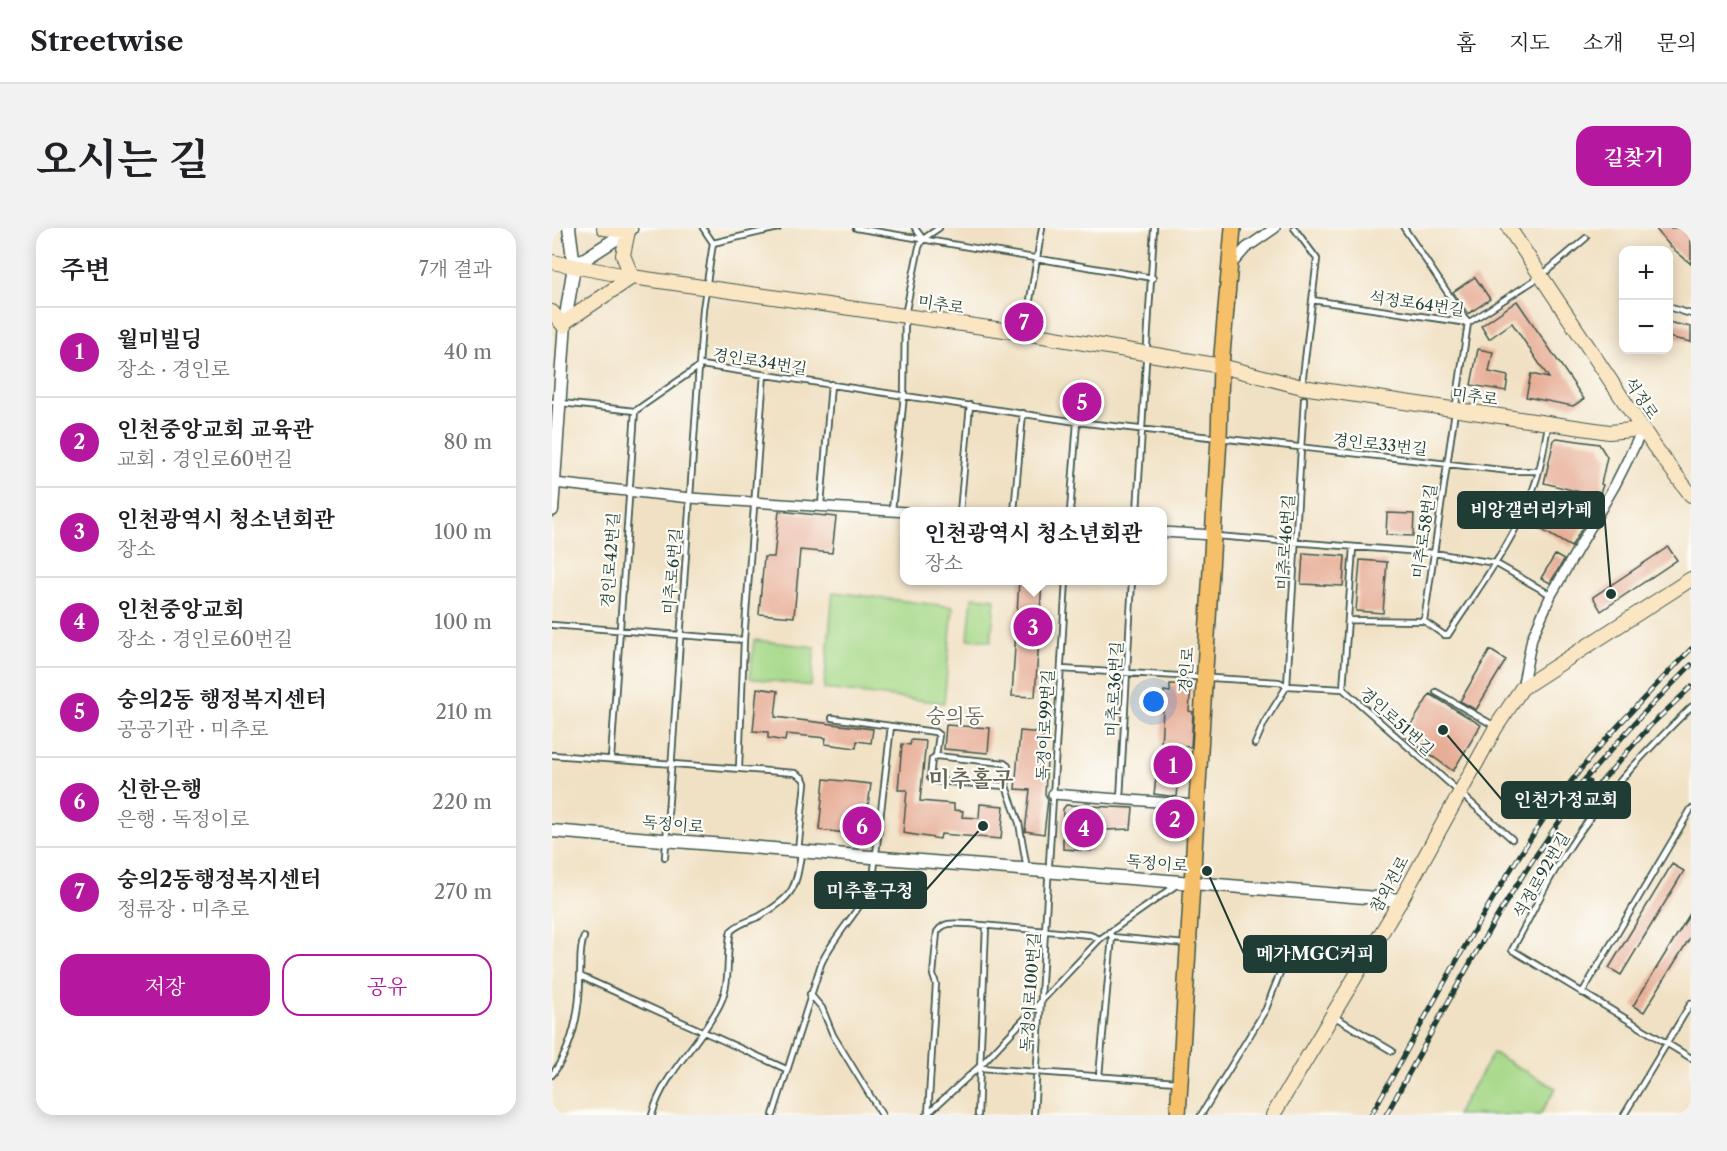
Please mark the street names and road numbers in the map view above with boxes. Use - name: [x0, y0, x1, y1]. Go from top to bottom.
- street label: 석정로64번길: [1368, 286, 1466, 320]
- street label: 미추로: [917, 290, 966, 318]
- street label: 경인로34번길: [711, 344, 809, 378]
- street label: 석정로: [1621, 373, 1664, 423]
- street label: 미추로: [1451, 383, 1500, 409]
- street label: 경인로33번길: [1332, 429, 1428, 459]
- street label: 미추로58번길: [1407, 482, 1441, 580]
- street label: 미추로46번길: [1272, 493, 1298, 591]
- street label: 경인로42번길: [597, 512, 623, 608]
- street label: 미추로6번길: [658, 527, 686, 615]
- street label: 미추로36번길: [1102, 641, 1126, 737]
- street label: 경인로: [1174, 646, 1198, 694]
- street label: 독정이로99번길: [1032, 669, 1058, 781]
- street label: 경인로51번길: [1356, 683, 1438, 759]
- street label: 독정이로: [641, 811, 705, 837]
- street label: 석정로92번길: [1508, 828, 1574, 922]
- street label: 독정이로: [1125, 850, 1189, 876]
- street label: 참외전로: [1365, 852, 1413, 916]
- street label: 독정이로100번길: [1016, 932, 1044, 1052]

